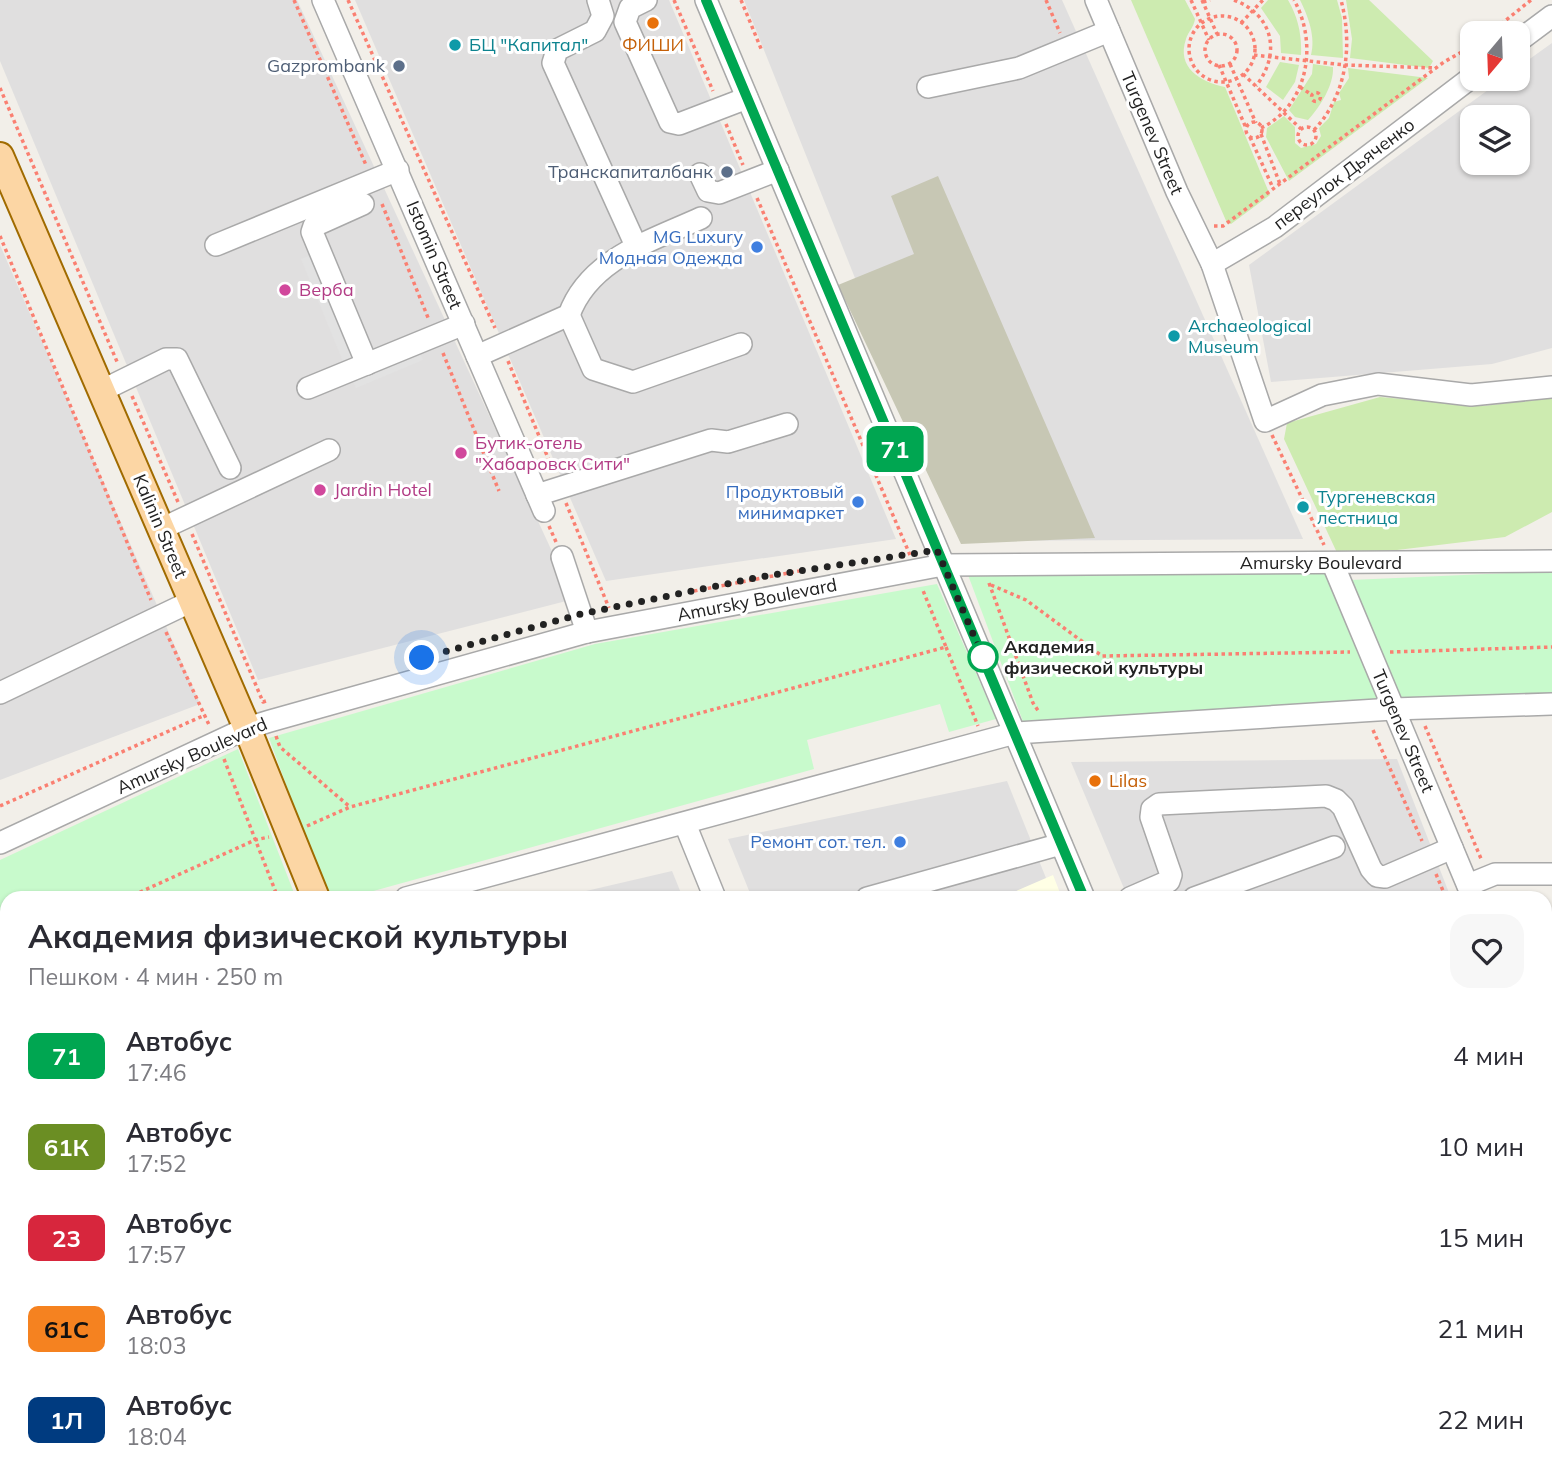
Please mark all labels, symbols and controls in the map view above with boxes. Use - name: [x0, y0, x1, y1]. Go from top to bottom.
- marker: ФИШИ: [645, 15, 661, 31]
- north arrow: [1460, 21, 1530, 91]
- map controls: [1460, 21, 1530, 175]
- place label: БЦ "Капитал": [469, 33, 588, 56]
- place label: ФИШИ: [622, 33, 684, 56]
- marker: БЦ "Капитал": [447, 37, 463, 53]
- place label: Gazprombank: [267, 54, 386, 77]
- marker: Gazprombank: [391, 58, 407, 74]
- street label: Turgenev Street: [1116, 68, 1189, 198]
- button: layers: [1460, 105, 1530, 175]
- street label: переулок Дьяченко: [1268, 113, 1419, 234]
- place label: Транскапиталбанк: [548, 160, 713, 183]
- marker: Транскапиталбанк: [719, 164, 735, 180]
- street label: Istomin Street: [401, 197, 468, 312]
- place label: MG Luxury Модная Одежда: [599, 225, 743, 269]
- marker: MG Luxury Модная Одежда: [749, 239, 765, 255]
- place label: Верба: [299, 278, 354, 301]
- marker: Верба: [277, 282, 293, 298]
- place label: Archaeological Museum: [1188, 314, 1312, 358]
- marker: Archaeological Museum: [1166, 328, 1182, 344]
- line badge: 71: [864, 426, 926, 472]
- place label: Бутик-отель "Хабаровск Сити": [475, 431, 630, 475]
- text: 71: [881, 434, 909, 464]
- marker: Бутик-отель "Хабаровск Сити": [453, 445, 469, 461]
- street label: Kalinin Street: [128, 470, 193, 581]
- place label: Jardin Hotel: [334, 478, 432, 501]
- place label: Продуктовый минимаркет: [726, 480, 845, 524]
- marker: Jardin Hotel: [312, 482, 328, 498]
- place label: Тургеневская лестница: [1317, 485, 1436, 529]
- marker: Продуктовый минимаркет: [850, 494, 866, 510]
- marker: Тургеневская лестница: [1295, 499, 1311, 515]
- street label: Amursky Boulevard: [1240, 551, 1402, 574]
- street label: Amursky Boulevard: [675, 573, 839, 626]
- place label: Академия физической культуры: [1004, 635, 1203, 679]
- your location: [404, 640, 439, 675]
- marker: Академия физической культуры: [968, 642, 998, 672]
- street label: Turgenev Street: [1367, 666, 1440, 796]
- street label: Amursky Boulevard: [113, 712, 271, 799]
- place label: Lilas: [1109, 769, 1147, 792]
- marker: Lilas: [1087, 773, 1103, 789]
- place label: Ремонт сот. тел.: [750, 830, 886, 853]
- marker: Ремонт сот. тел.: [892, 834, 908, 850]
- button: heart: [1450, 914, 1524, 988]
- text: Академия физической культуры: [28, 915, 568, 956]
- text: Пешком · 4 мин · 250 m: [28, 962, 283, 991]
- text: Автобус: [126, 1025, 232, 1058]
- text: 4 мин: [1453, 1039, 1524, 1072]
- text: 71: [52, 1041, 81, 1071]
- text: 17:46: [126, 1058, 186, 1087]
- text: Автобус: [126, 1116, 232, 1149]
- text: 10 мин: [1437, 1130, 1524, 1163]
- text: 61К: [44, 1132, 89, 1162]
- text: 17:52: [126, 1149, 186, 1178]
- text: Автобус: [126, 1207, 232, 1240]
- text: 15 мин: [1437, 1221, 1524, 1254]
- text: 23: [52, 1223, 81, 1253]
- text: 17:57: [126, 1240, 186, 1269]
- text: Автобус: [126, 1298, 232, 1331]
- text: 21 мин: [1437, 1312, 1524, 1345]
- text: 61С: [44, 1314, 89, 1344]
- text: 18:03: [126, 1331, 186, 1360]
- text: Автобус: [126, 1389, 232, 1422]
- text: 22 мин: [1437, 1403, 1524, 1436]
- text: 1Л: [50, 1405, 83, 1435]
- text: 18:04: [126, 1422, 186, 1451]

